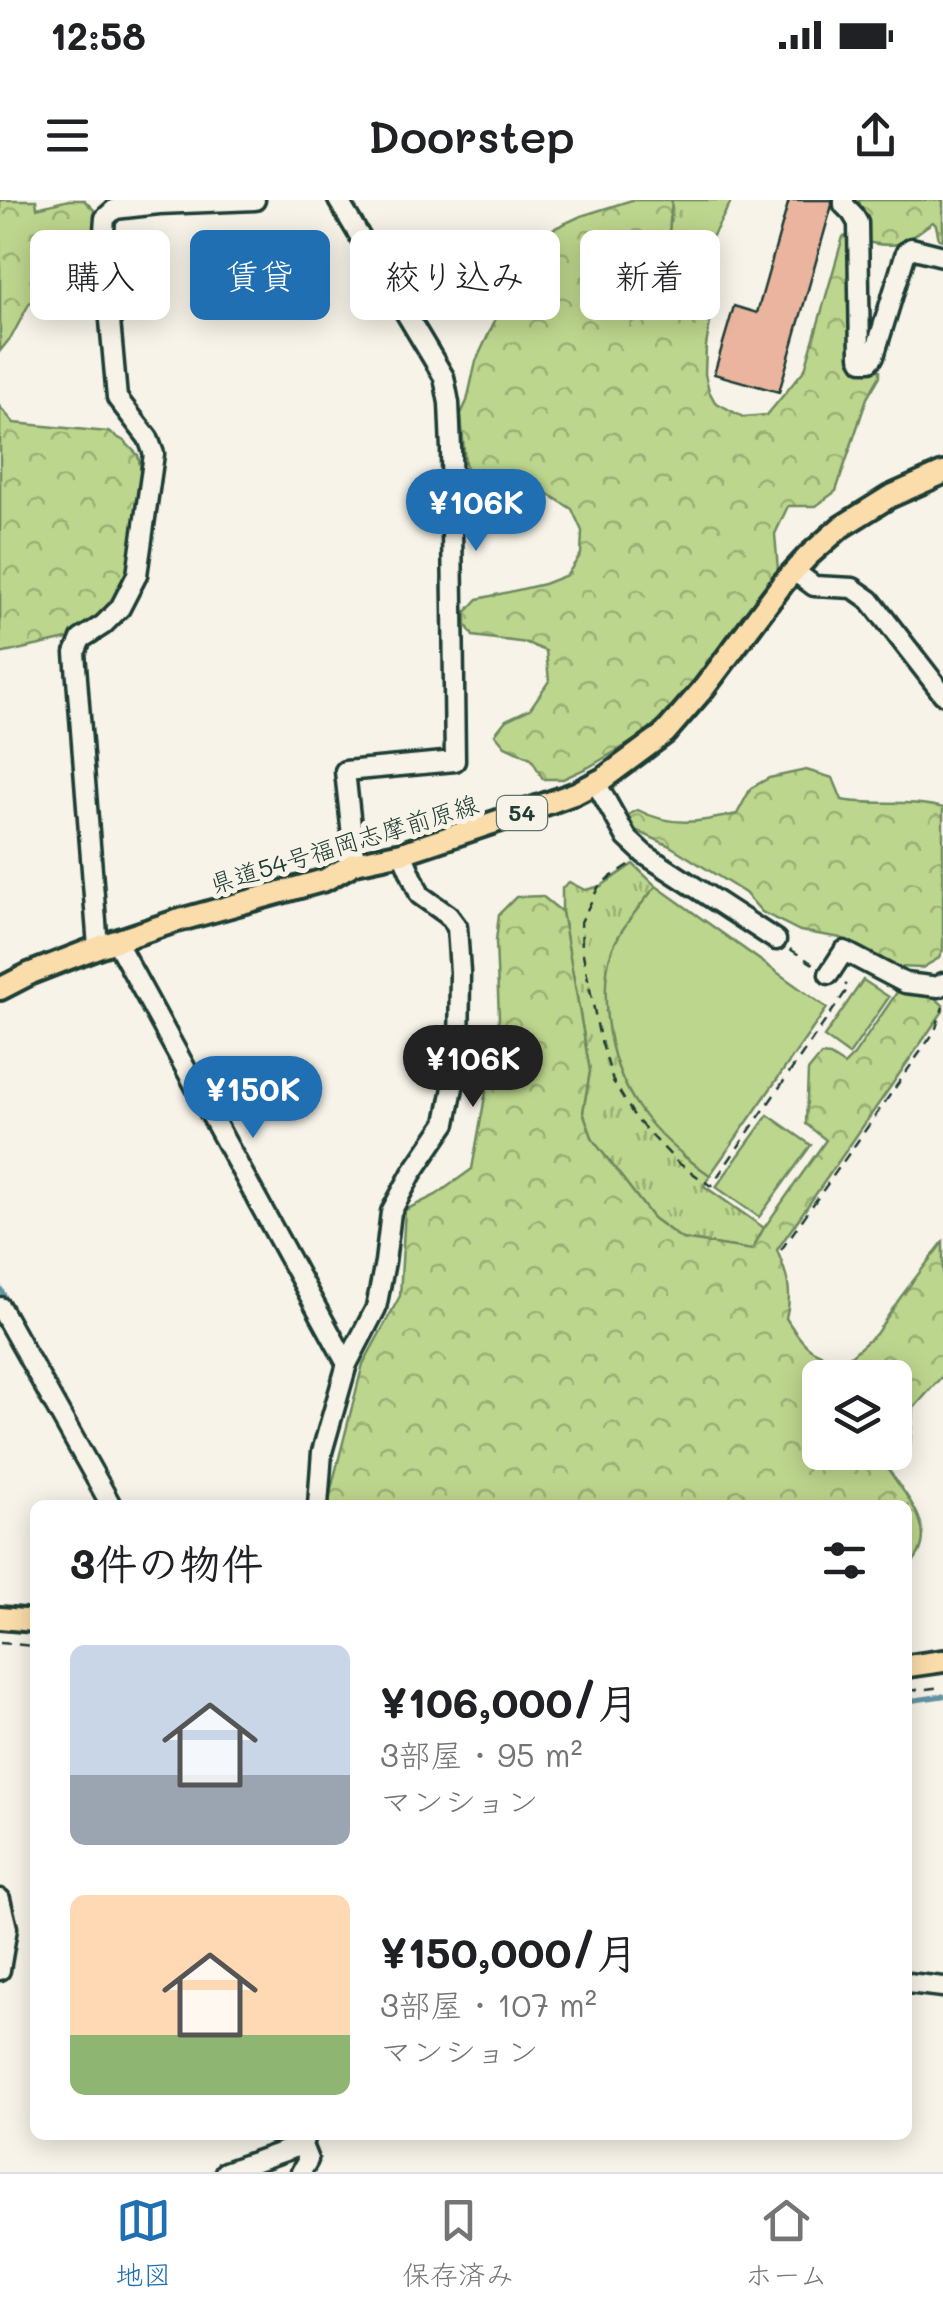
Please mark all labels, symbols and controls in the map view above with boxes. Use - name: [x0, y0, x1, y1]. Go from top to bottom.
- text: 12:58: [50, 10, 146, 60]
- text: Doorstep: [368, 106, 575, 164]
- icon: menu: [40, 108, 95, 163]
- icon: share: [848, 108, 903, 163]
- chip: 購入: [30, 230, 170, 320]
- chip: 賃貸: [190, 230, 330, 320]
- chip: 絞り込み: [350, 230, 560, 320]
- chip: 新着: [580, 230, 720, 320]
- pin: ¥106K: [406, 469, 546, 554]
- text: ¥106K: [428, 480, 524, 522]
- street label: 県道54号福岡志摩前原線: [205, 787, 482, 899]
- road number: 54: [497, 796, 547, 830]
- pin: ¥106K: [403, 1025, 543, 1110]
- text: ¥106K: [425, 1036, 521, 1078]
- pin: ¥150K: [183, 1056, 323, 1141]
- text: ¥150K: [205, 1067, 301, 1109]
- map controls: [802, 1360, 912, 1470]
- button: layers: [802, 1360, 912, 1470]
- icon: filters: [817, 1533, 872, 1588]
- text: 3件の物件: [70, 1535, 263, 1590]
- text: ¥106,000/月: [380, 1674, 639, 1729]
- icon: home: [150, 1685, 270, 1805]
- text: 3部屋 · 95 m²: [380, 1733, 583, 1775]
- text: マンション: [380, 1779, 539, 1821]
- text: ¥150,000/月: [380, 1924, 638, 1979]
- icon: home: [150, 1935, 270, 2055]
- text: 3部屋 · 107 m²: [380, 1983, 597, 2025]
- text: マンション: [380, 2029, 539, 2071]
- tab: 地図: [115, 2193, 171, 2293]
- tab: 保存済み: [402, 2193, 514, 2293]
- tab: ホーム: [745, 2193, 828, 2293]

